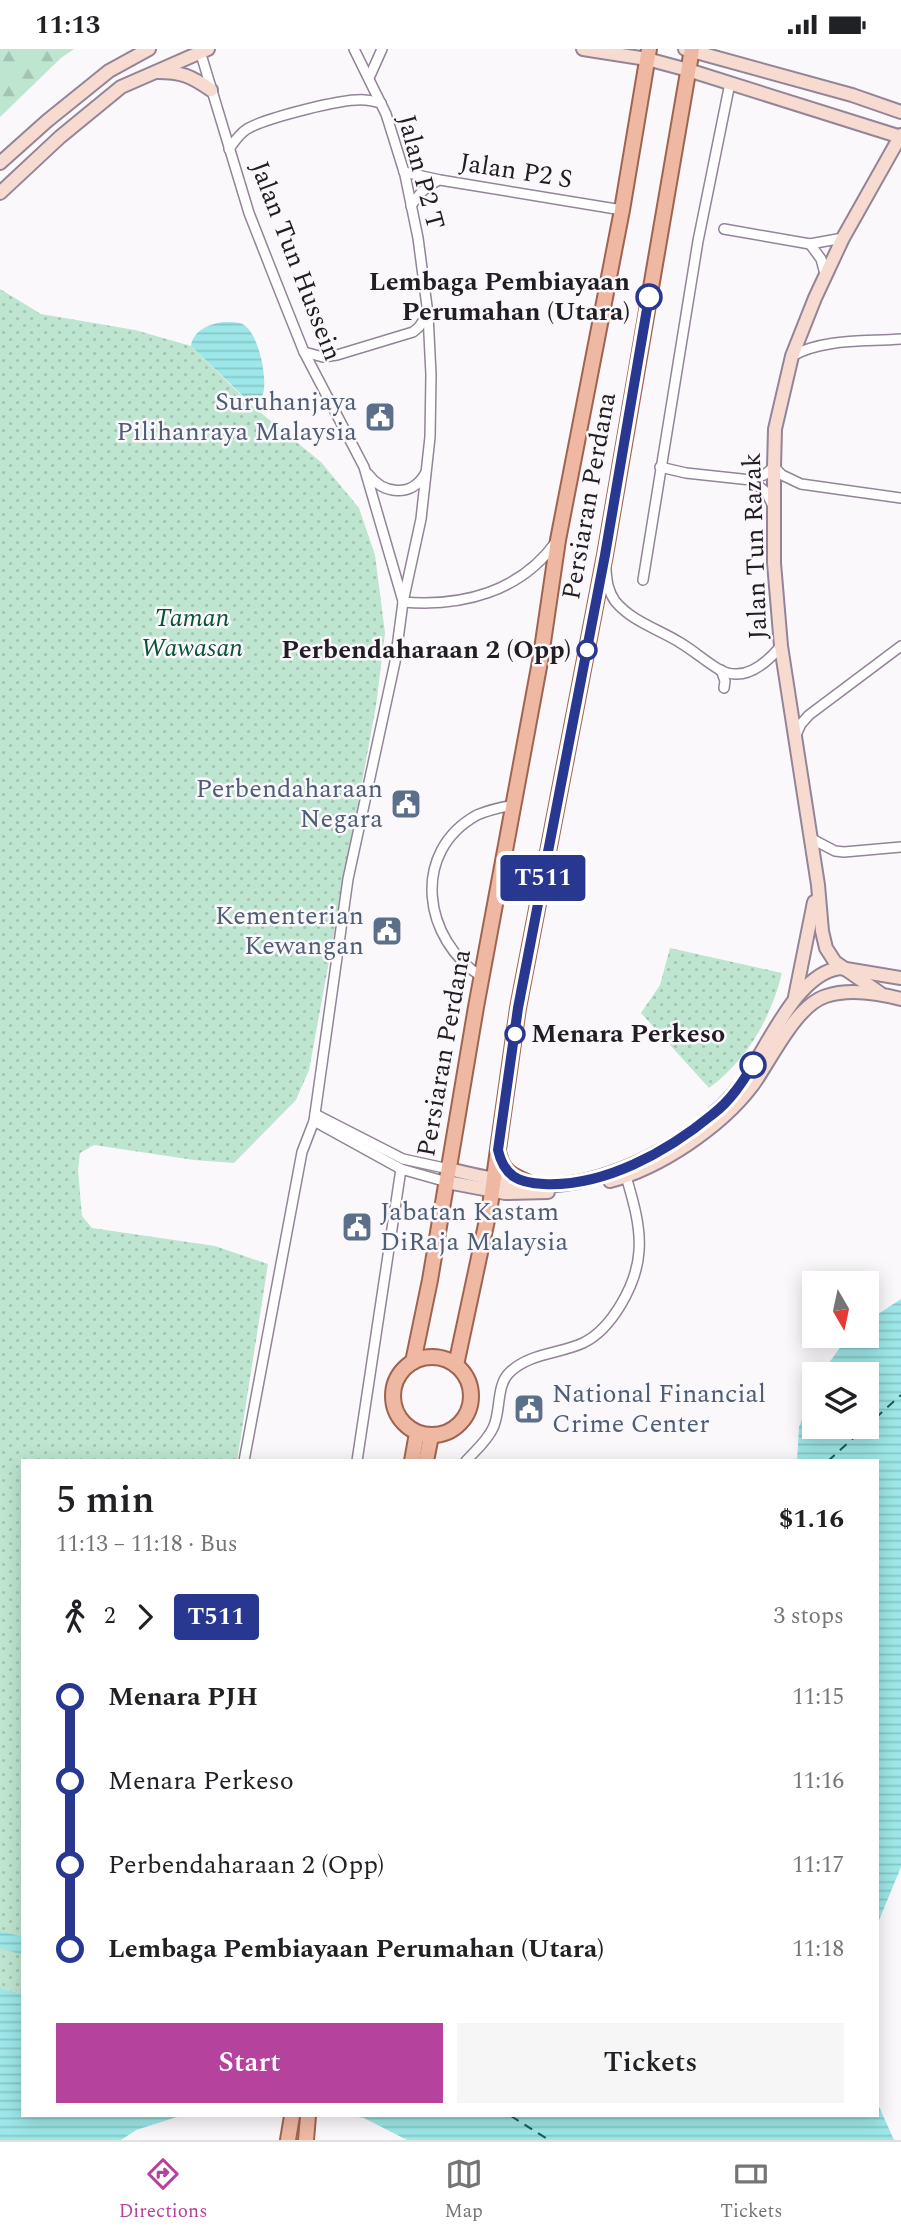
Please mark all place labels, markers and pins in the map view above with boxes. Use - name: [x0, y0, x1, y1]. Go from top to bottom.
- place label: Lembaga Pembiayaan Perumahan (Utara): [369, 262, 630, 332]
- marker: Lembaga Pembiayaan Perumahan (Utara): [636, 284, 662, 310]
- place label: Suruhanjaya Pilihanraya Malaysia: [116, 382, 357, 452]
- public building icon: Suruhanjaya Pilihanraya Malaysia: [363, 400, 397, 434]
- place label: Perbendaharaan 2 (Opp): [281, 630, 571, 670]
- marker: Perbendaharaan 2 (Opp): [577, 640, 597, 660]
- place label: Perbendaharaan Negara: [196, 769, 383, 839]
- public building icon: Perbendaharaan Negara: [389, 787, 423, 821]
- place label: Kementerian Kewangan: [215, 896, 364, 966]
- public building icon: Kementerian Kewangan: [370, 914, 404, 948]
- place label: Menara Perkeso: [531, 1014, 725, 1054]
- marker: Menara Perkeso: [505, 1024, 525, 1044]
- unlabelled marker: [740, 1052, 766, 1078]
- place label: Jabatan Kastam DiRaja Malaysia: [380, 1192, 568, 1262]
- public building icon: Jabatan Kastam DiRaja Malaysia: [340, 1210, 374, 1244]
- place label: National Financial Crime Center: [552, 1374, 766, 1444]
- public building icon: National Financial Crime Center: [512, 1392, 546, 1426]

